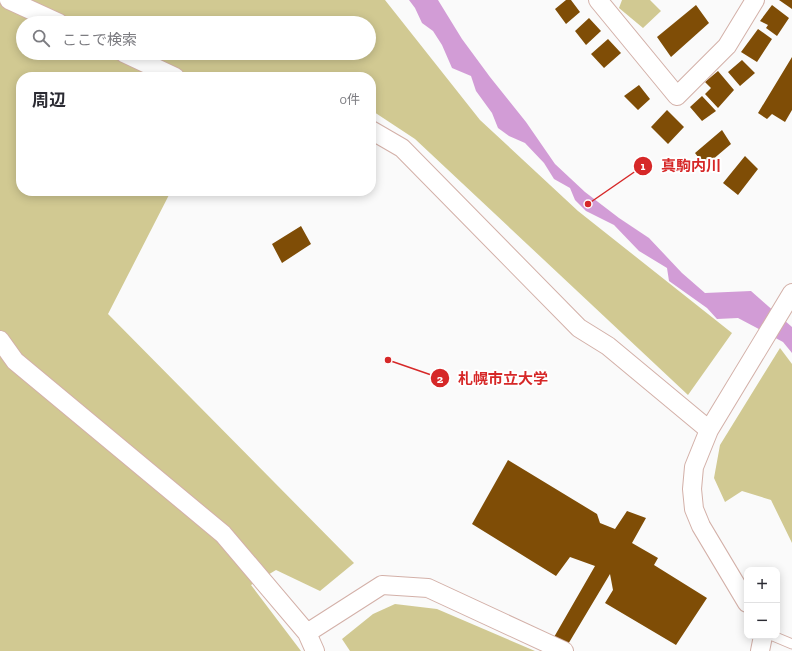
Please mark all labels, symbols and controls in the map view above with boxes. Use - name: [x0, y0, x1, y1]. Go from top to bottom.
- search box: [16, 16, 376, 60]
- icon: search: [30, 27, 52, 49]
- text: ここで検索: [62, 31, 137, 49]
- text: 周辺: [32, 90, 66, 110]
- text: 0件: [340, 92, 360, 107]
- callout: 真駒内川: [633, 153, 729, 180]
- text: 真駒内川: [661, 157, 721, 175]
- text: 1: [641, 159, 646, 173]
- callout: 札幌市立大学: [430, 365, 556, 392]
- text: 札幌市立大学: [458, 370, 548, 388]
- text: 2: [437, 372, 444, 386]
- map controls: [744, 567, 780, 639]
- button: +: [744, 567, 780, 603]
- button: −: [744, 603, 780, 639]

